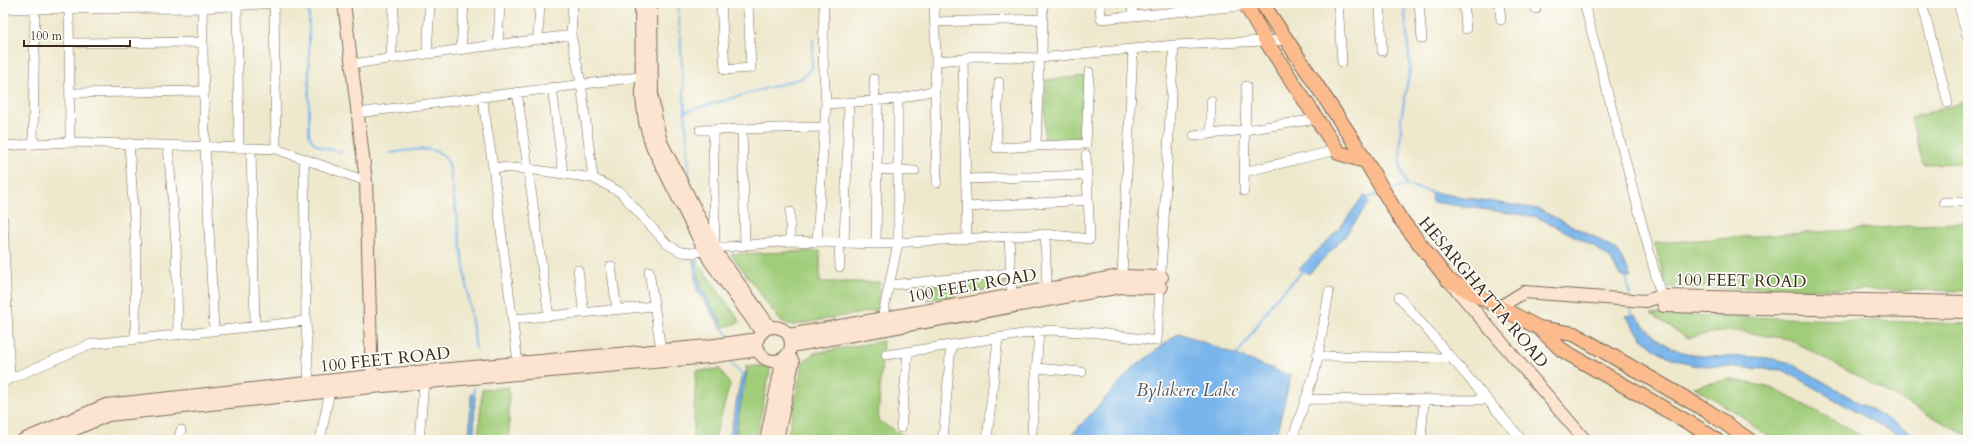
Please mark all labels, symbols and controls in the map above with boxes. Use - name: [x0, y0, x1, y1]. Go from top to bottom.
- scale bar: [24, 22, 130, 48]
- text: 100 m: [30, 28, 63, 44]
- street label: HESARGHATTA ROAD: [1413, 212, 1554, 373]
- street label: 100 FEET ROAD: [906, 263, 1039, 308]
- street label: 100 FEET ROAD: [1675, 268, 1807, 293]
- street label: 100 FEET ROAD: [319, 341, 451, 378]
- water label: Bylakere Lake: [1136, 378, 1239, 403]

